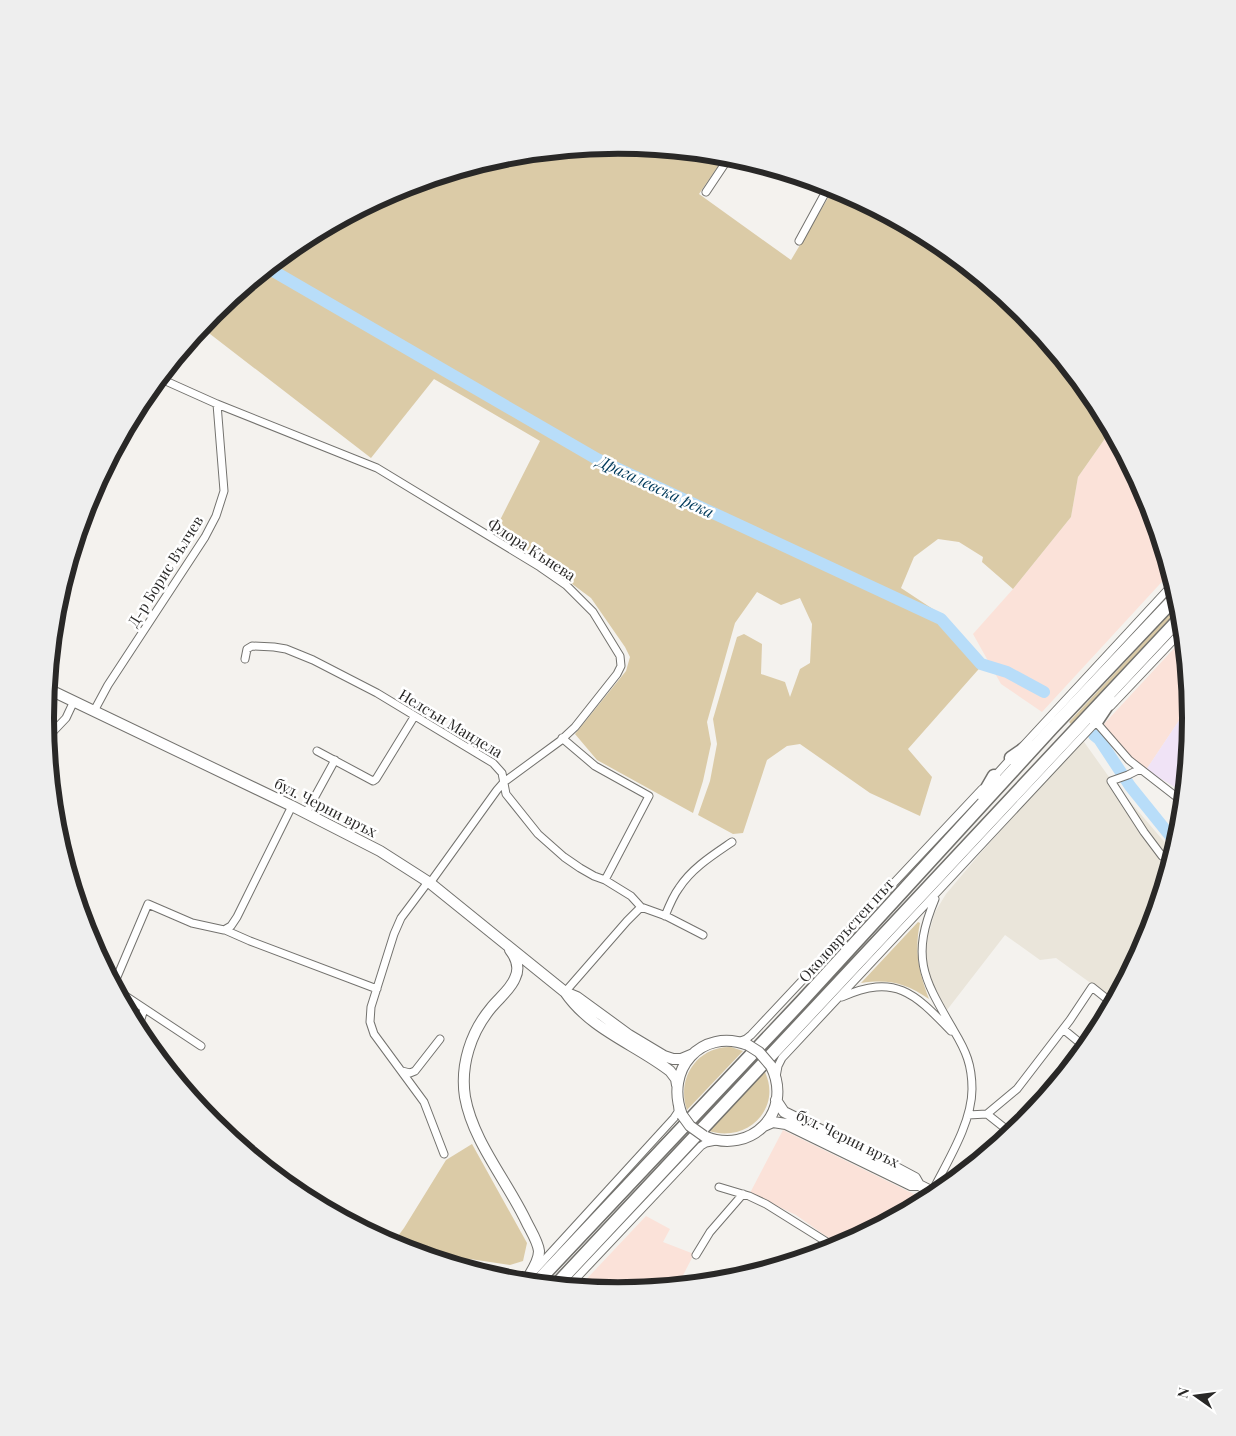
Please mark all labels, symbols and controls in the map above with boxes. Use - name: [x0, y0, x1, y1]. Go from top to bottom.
- water label: Драгалевска река: [592, 449, 718, 522]
- street label: Д-р Борис Вълчев: [123, 512, 207, 630]
- street label: Флора Кънева: [484, 513, 580, 585]
- street label: Нелсън Мандела: [395, 684, 507, 762]
- street label: бул. Черни връх: [271, 773, 381, 842]
- street label: Околовръстен път: [794, 874, 898, 986]
- street label: бул. Черни връх: [793, 1104, 903, 1172]
- north arrow: [1171, 1371, 1221, 1421]
- text: N: [1172, 1386, 1193, 1400]

